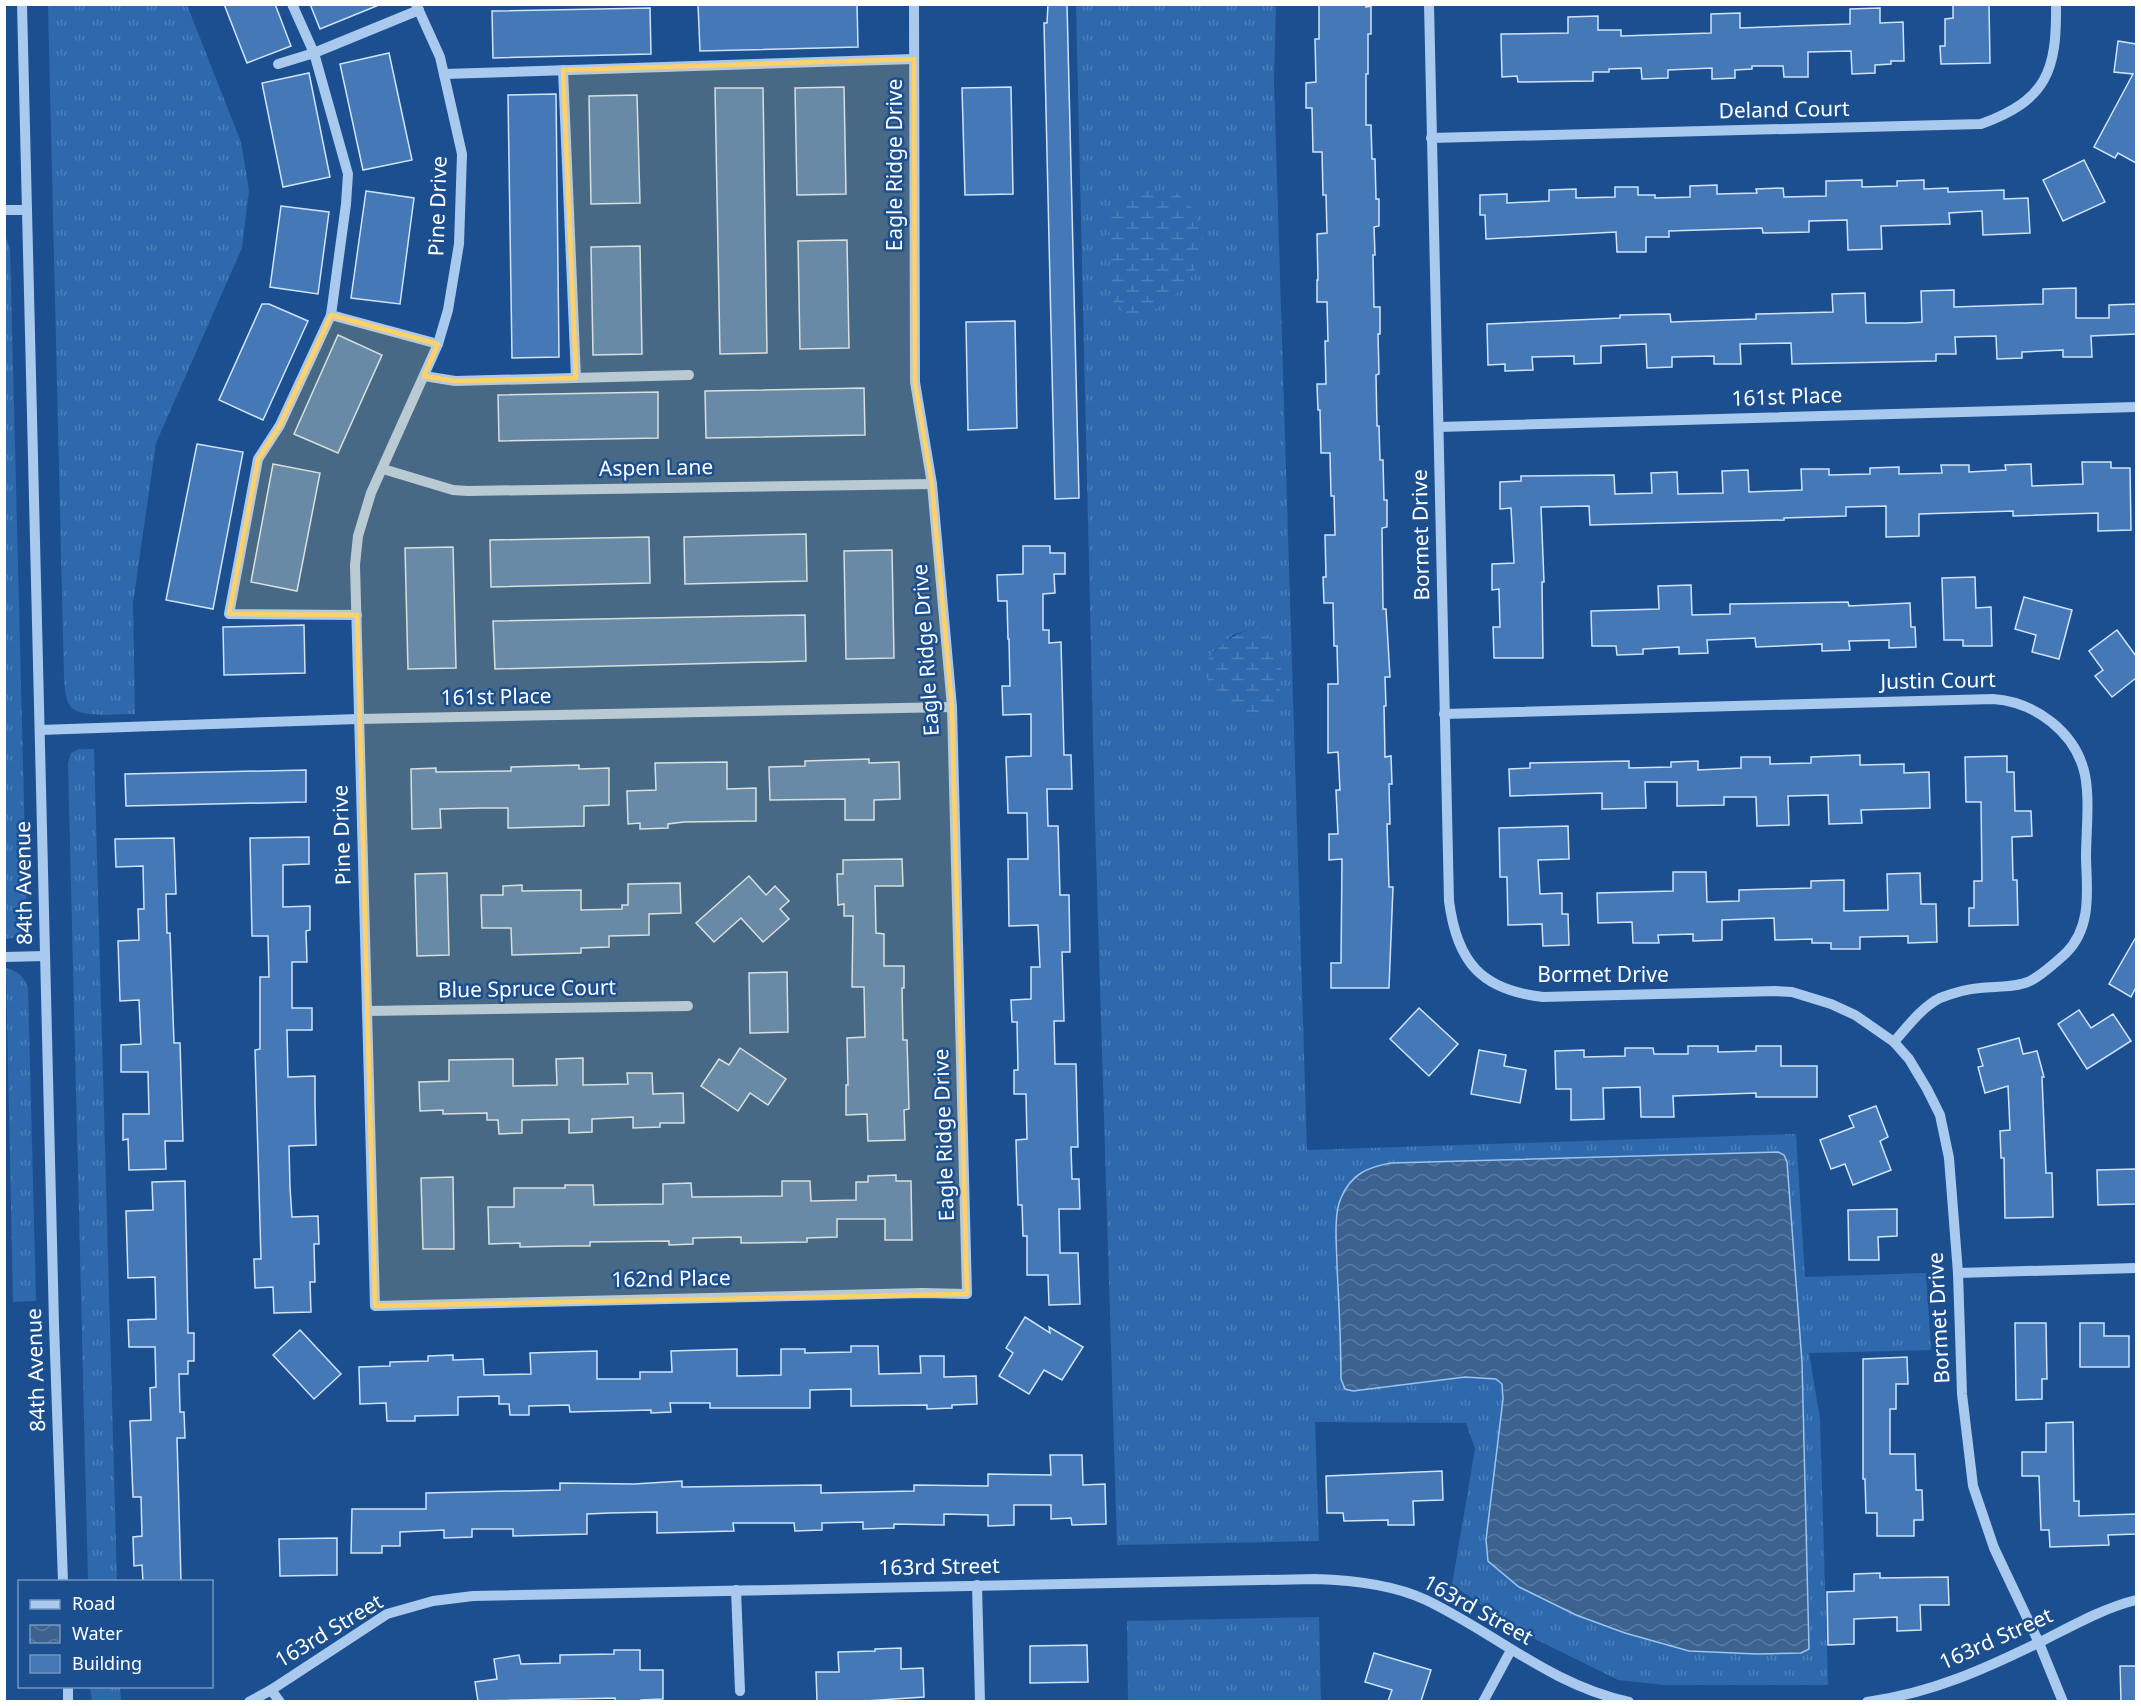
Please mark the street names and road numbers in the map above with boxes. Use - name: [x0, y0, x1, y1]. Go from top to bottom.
- street label: Eagle Ridge Drive: [880, 79, 908, 251]
- street label: Deland Court: [1718, 94, 1850, 124]
- street label: Pine Drive: [421, 155, 453, 257]
- street label: 161st Place: [1731, 380, 1843, 412]
- street label: Aspen Lane: [599, 452, 713, 482]
- street label: Bormet Drive: [1405, 469, 1435, 601]
- street label: Eagle Ridge Drive: [905, 563, 945, 737]
- street label: Justin Court: [1878, 665, 1996, 695]
- street label: 161st Place: [440, 681, 552, 711]
- street label: Pine Drive: [325, 784, 357, 886]
- street label: 84th Avenue: [8, 821, 38, 945]
- street label: Bormet Drive: [1537, 960, 1669, 988]
- street label: Blue Spruce Court: [438, 972, 617, 1004]
- street label: Eagle Ridge Drive: [926, 1048, 960, 1222]
- street label: Bormet Drive: [1921, 1252, 1955, 1384]
- street label: 162nd Place: [611, 1263, 731, 1293]
- street label: 84th Avenue: [19, 1308, 51, 1432]
- street label: 163rd Street: [878, 1551, 1000, 1581]
- street label: 163rd Street: [1419, 1567, 1539, 1651]
- street label: 163rd Street: [269, 1587, 388, 1673]
- street label: 163rd Street: [1934, 1600, 2057, 1676]

